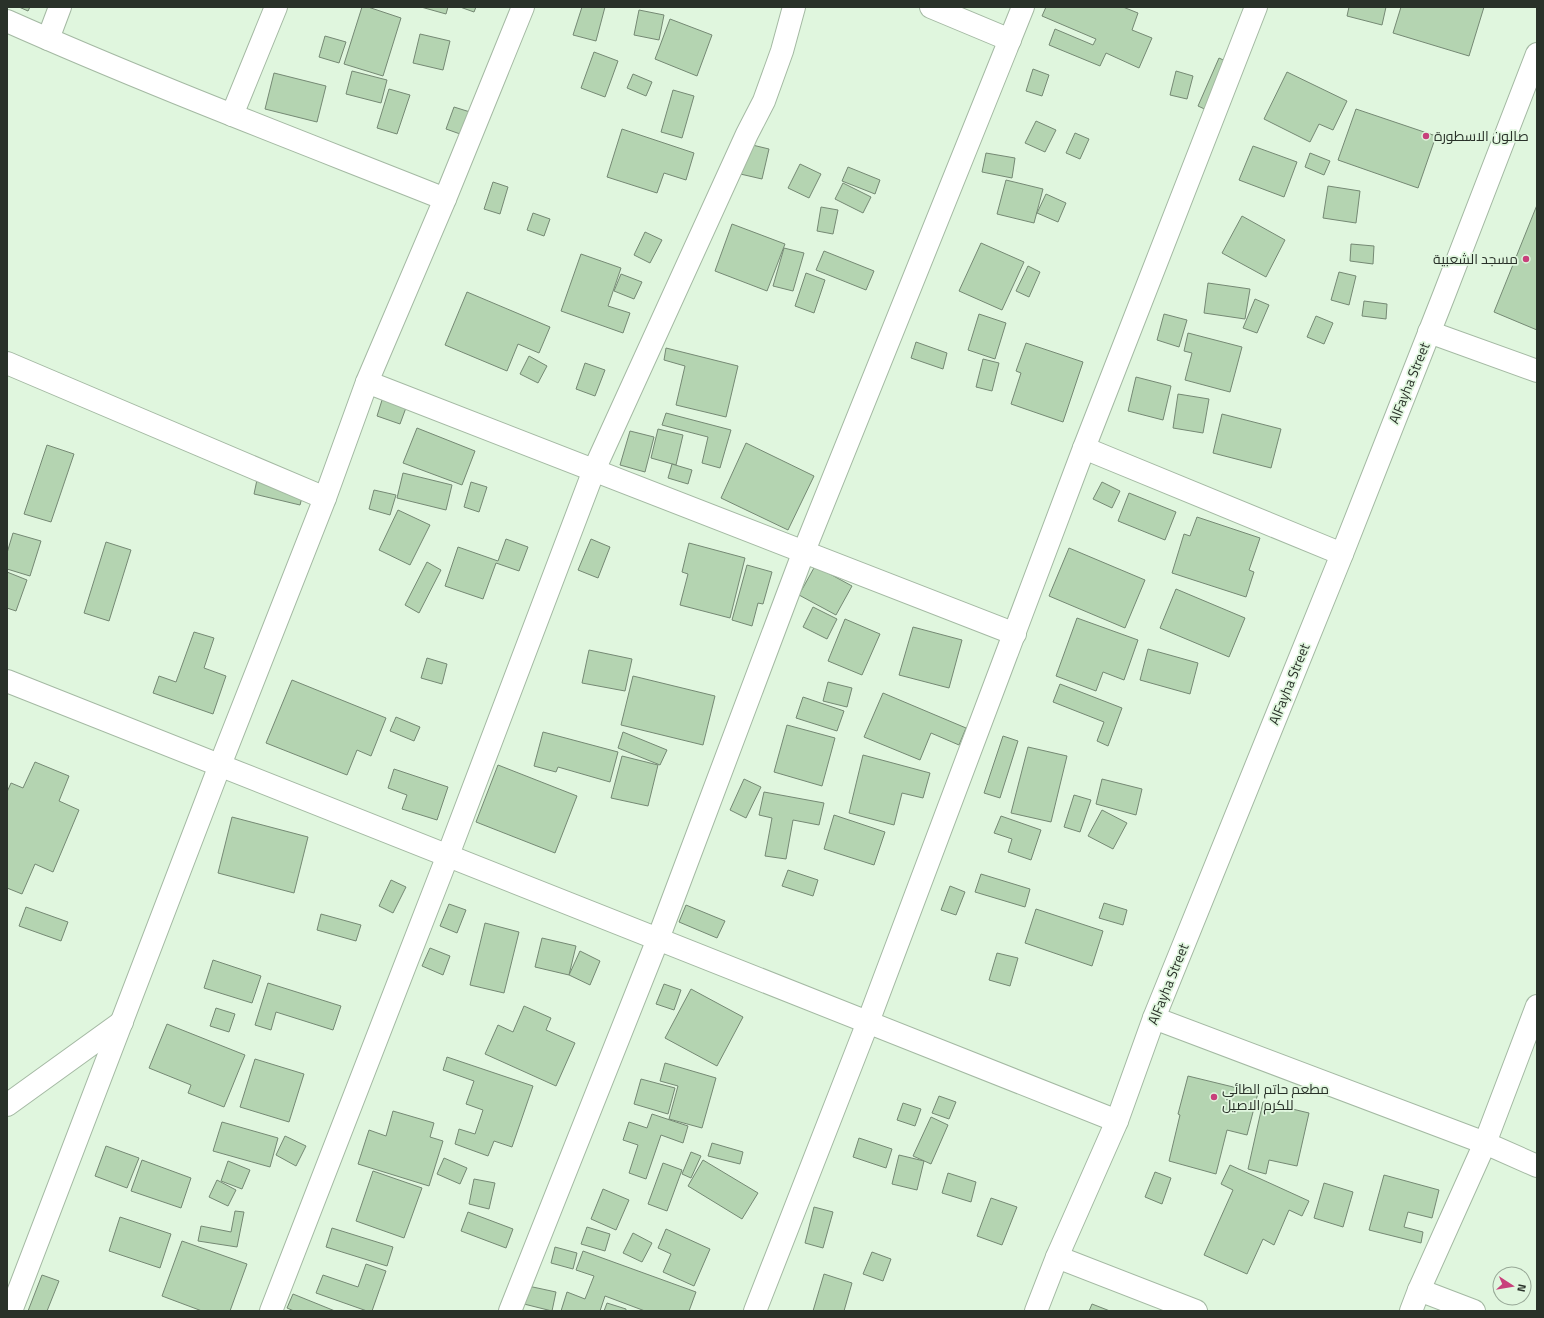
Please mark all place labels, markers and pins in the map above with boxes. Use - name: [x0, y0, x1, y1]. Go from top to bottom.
- place label: صالون الاسطورة: [1434, 125, 1529, 146]
- marker: صالون الاسطورة: [1421, 131, 1431, 141]
- place label: مسجد الشعبية: [1433, 248, 1518, 269]
- marker: مسجد الشعبية: [1521, 254, 1531, 264]
- place label: مطعم حاتم الطائي للكرم الاصيل: [1222, 1078, 1329, 1115]
- marker: مطعم حاتم الطائي للكرم الاصيل: [1209, 1092, 1219, 1102]

